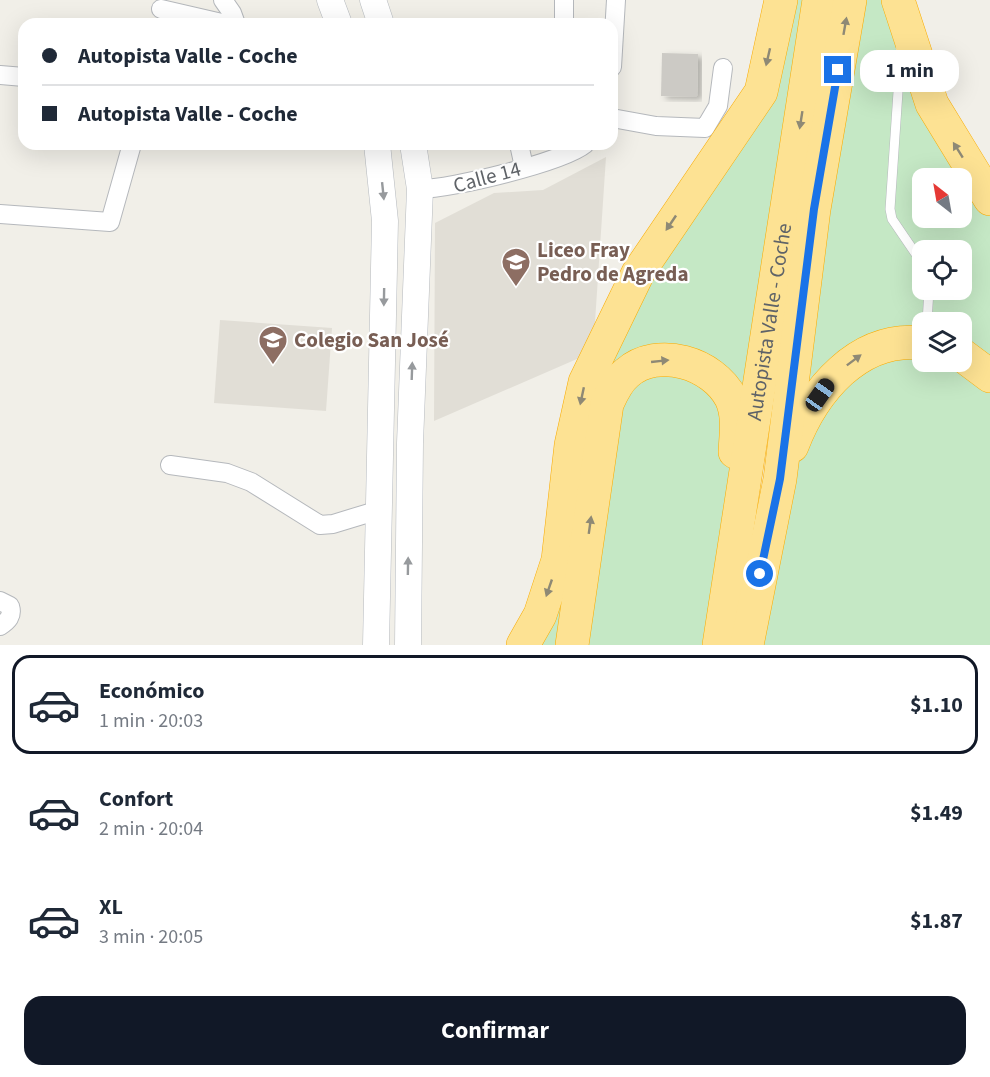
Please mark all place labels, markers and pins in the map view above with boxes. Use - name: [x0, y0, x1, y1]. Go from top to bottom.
- place label: Liceo Fray Pedro de Agreda: [537, 235, 688, 289]
- school or university icon: Liceo Fray Pedro de Agreda: [500, 246, 532, 288]
- school or university icon: Colegio San José: [257, 324, 289, 366]
- place label: Colegio San José: [294, 325, 449, 355]

